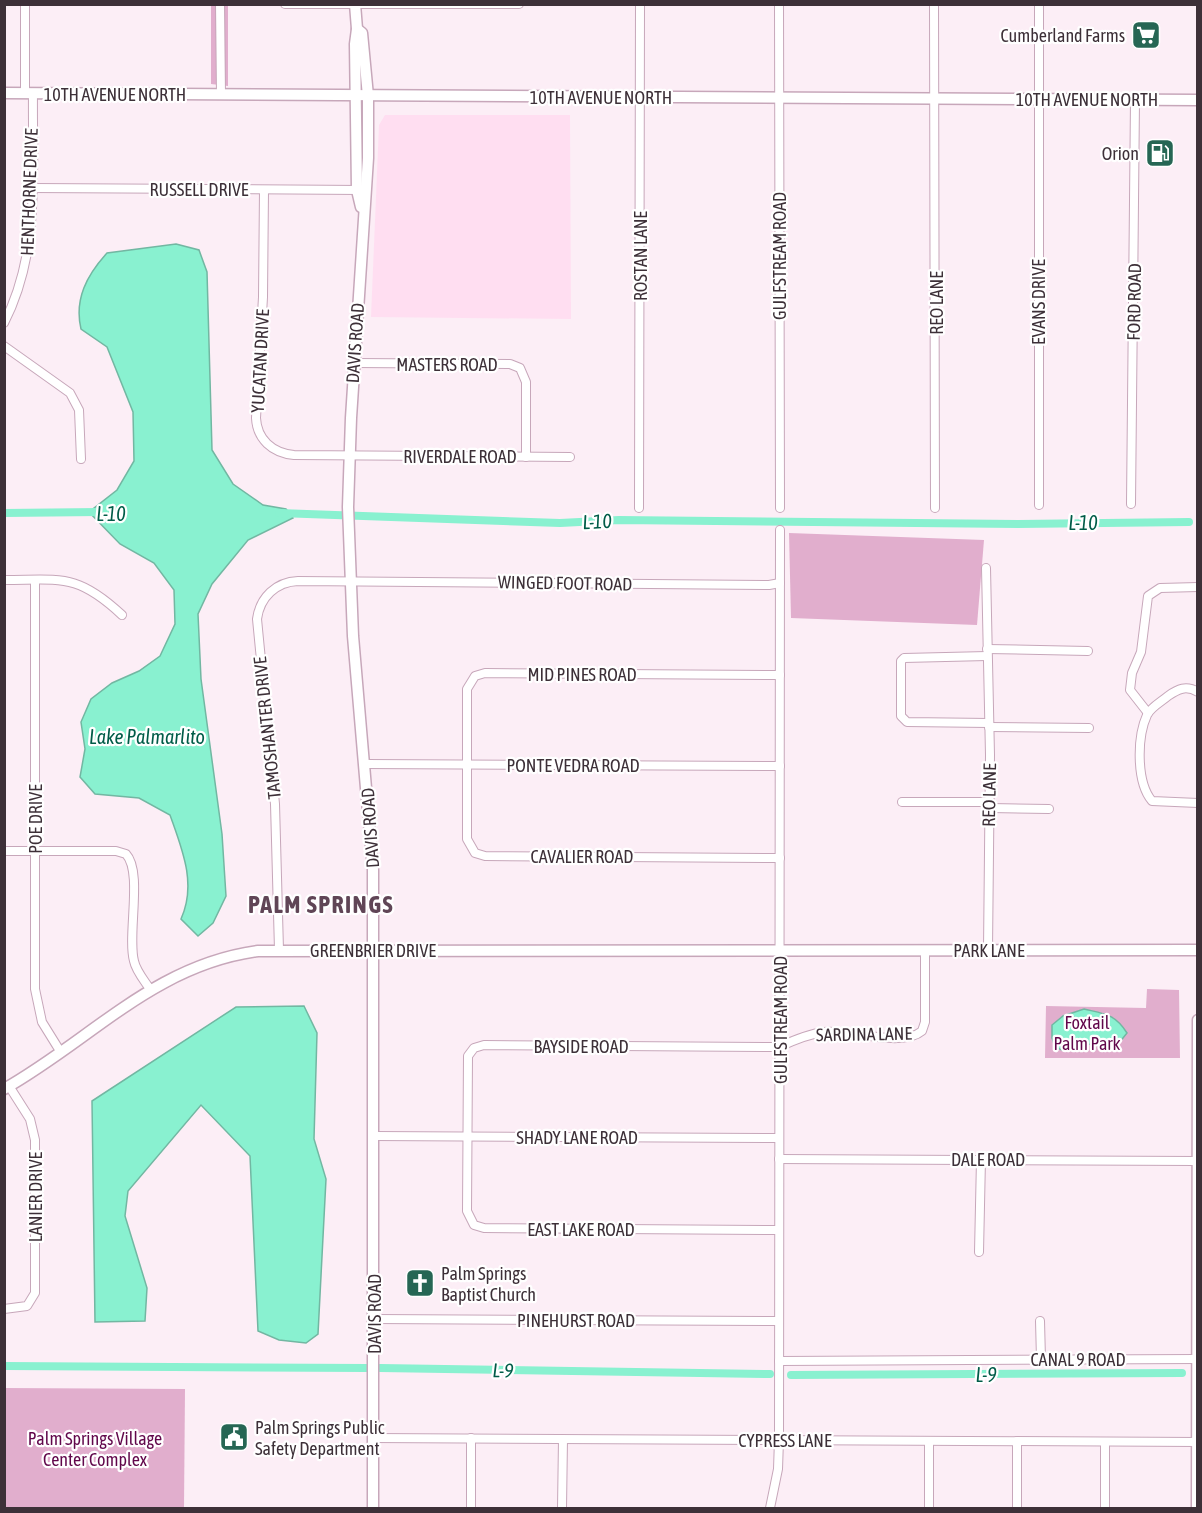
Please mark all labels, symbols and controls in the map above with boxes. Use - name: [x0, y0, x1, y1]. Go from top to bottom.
- supermarket icon: Cumberland Farms: [1130, 19, 1162, 51]
- place label: Cumberland Farms: [1000, 25, 1125, 46]
- street label: 10TH AVENUE NORTH: [44, 84, 186, 105]
- street label: 10TH AVENUE NORTH: [530, 87, 672, 108]
- street label: 10TH AVENUE NORTH: [1016, 89, 1158, 110]
- street label: HENTHORNE DRIVE: [16, 128, 42, 256]
- fuel station icon: Orion: [1144, 137, 1176, 169]
- place label: Orion: [1102, 143, 1139, 164]
- street label: RUSSELL DRIVE: [150, 179, 249, 200]
- street label: GULFSTREAM ROAD: [769, 192, 790, 320]
- street label: ROSTAN LANE: [630, 211, 651, 301]
- street label: EVANS DRIVE: [1028, 259, 1049, 345]
- street label: FORD ROAD: [1123, 263, 1145, 341]
- street label: REO LANE: [926, 271, 947, 335]
- street label: DAVIS ROAD: [342, 302, 368, 384]
- street label: YUCATAN DRIVE: [247, 308, 273, 414]
- street label: MASTERS ROAD: [396, 354, 498, 375]
- street label: RIVERDALE ROAD: [403, 446, 517, 467]
- water label: L-10: [96, 502, 126, 525]
- water label: L-10: [582, 509, 612, 533]
- water label: L-10: [1068, 511, 1098, 534]
- street label: WINGED FOOT ROAD: [498, 571, 632, 595]
- street label: TAMOSHANTER DRIVE: [249, 655, 285, 800]
- street label: MID PINES ROAD: [527, 664, 637, 685]
- water label: Lake Palmarlito: [89, 725, 205, 748]
- street label: PONTE VEDRA ROAD: [506, 755, 640, 776]
- street label: REO LANE: [978, 763, 1000, 827]
- street label: POE DRIVE: [25, 784, 46, 854]
- street label: DAVIS ROAD: [357, 787, 383, 869]
- street label: CAVALIER ROAD: [531, 846, 633, 867]
- district label: PALM SPRINGS: [248, 891, 394, 918]
- street label: GREENBRIER DRIVE: [310, 940, 436, 961]
- street label: PARK LANE: [953, 940, 1025, 961]
- street label: GULFSTREAM ROAD: [770, 956, 791, 1084]
- park label: Foxtail Palm Park: [1053, 1012, 1121, 1054]
- street label: SARDINA LANE: [816, 1023, 913, 1045]
- street label: BAYSIDE ROAD: [533, 1036, 629, 1057]
- street label: SHADY LANE ROAD: [516, 1127, 638, 1148]
- street label: DALE ROAD: [951, 1149, 1025, 1170]
- street label: LANIER DRIVE: [25, 1152, 46, 1242]
- street label: EAST LAKE ROAD: [527, 1219, 635, 1240]
- place label: Palm Springs Baptist Church: [441, 1263, 536, 1305]
- church icon: Palm Springs Baptist Church: [404, 1267, 436, 1299]
- street label: DAVIS ROAD: [364, 1274, 385, 1354]
- street label: PINEHURST ROAD: [517, 1310, 635, 1331]
- street label: CANAL 9 ROAD: [1031, 1349, 1125, 1370]
- water label: L-9: [492, 1358, 514, 1382]
- water label: L-9: [975, 1363, 997, 1386]
- place label: Palm Springs Public Safety Department: [255, 1417, 385, 1459]
- public building icon: Palm Springs Public Safety Department: [218, 1421, 250, 1453]
- park label: Palm Springs Village Center Complex: [28, 1428, 162, 1470]
- street label: CYPRESS LANE: [738, 1430, 832, 1451]

